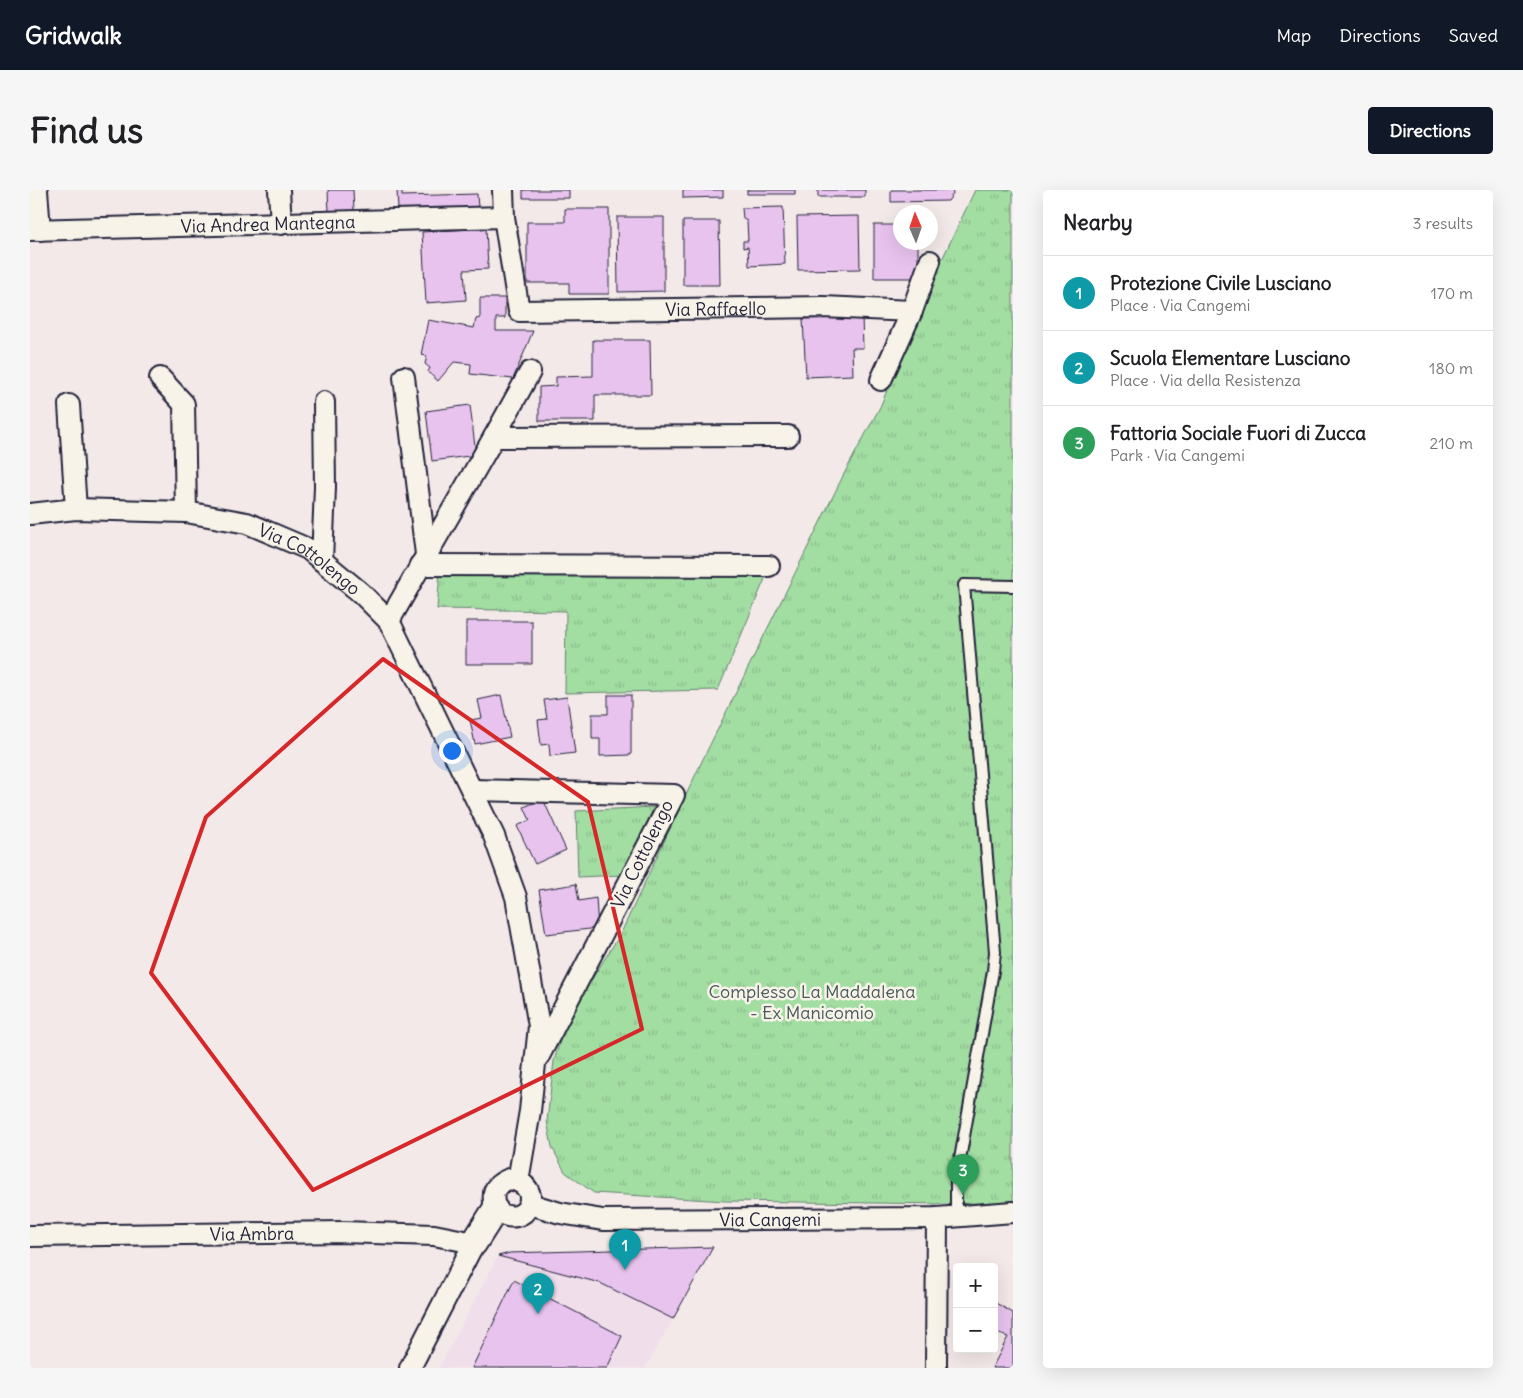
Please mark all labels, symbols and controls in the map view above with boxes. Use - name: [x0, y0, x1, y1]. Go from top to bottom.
- text: Gridwalk: [25, 20, 122, 50]
- text: Map: [1276, 24, 1311, 47]
- text: Directions: [1339, 24, 1421, 47]
- text: Saved: [1449, 24, 1498, 47]
- button: Directions: [1368, 107, 1493, 154]
- text: Find us: [30, 108, 143, 152]
- north arrow: [893, 205, 938, 250]
- text: Nearby: [1063, 209, 1133, 236]
- street label: Via Andrea Mantegna: [180, 210, 356, 237]
- text: 3 results: [1413, 213, 1473, 233]
- text: Protezione Civile Lusciano: [1110, 271, 1331, 295]
- text: 1: [1076, 283, 1082, 303]
- text: 170 m: [1430, 283, 1473, 303]
- text: Place · Via Cangemi: [1110, 295, 1250, 315]
- street label: Via Raffaello: [665, 296, 767, 321]
- text: Scuola Elementare Lusciano: [1110, 346, 1350, 370]
- text: 2: [1075, 358, 1083, 378]
- text: 180 m: [1429, 358, 1473, 378]
- text: Place · Via della Resistenza: [1110, 370, 1301, 390]
- text: Fattoria Sociale Fuori di Zucca: [1110, 421, 1366, 445]
- text: 3: [1074, 433, 1084, 453]
- text: 210 m: [1430, 433, 1473, 453]
- text: Park · Via Cangemi: [1110, 445, 1245, 465]
- street label: Via Cottolengo: [255, 518, 366, 600]
- your location: [439, 738, 465, 764]
- street label: Via Cottolengo: [606, 796, 678, 912]
- park label: Complesso La Maddalena - Ex Manicomio: [708, 980, 916, 1024]
- pin: 3: [947, 1154, 979, 1195]
- street label: Via Cangemi: [719, 1207, 821, 1231]
- street label: Via Ambra: [210, 1221, 294, 1245]
- pin: 1: [609, 1229, 641, 1270]
- map controls: [953, 1263, 998, 1353]
- button: +: [953, 1263, 998, 1308]
- pin: 2: [522, 1273, 554, 1314]
- button: −: [953, 1308, 998, 1353]

